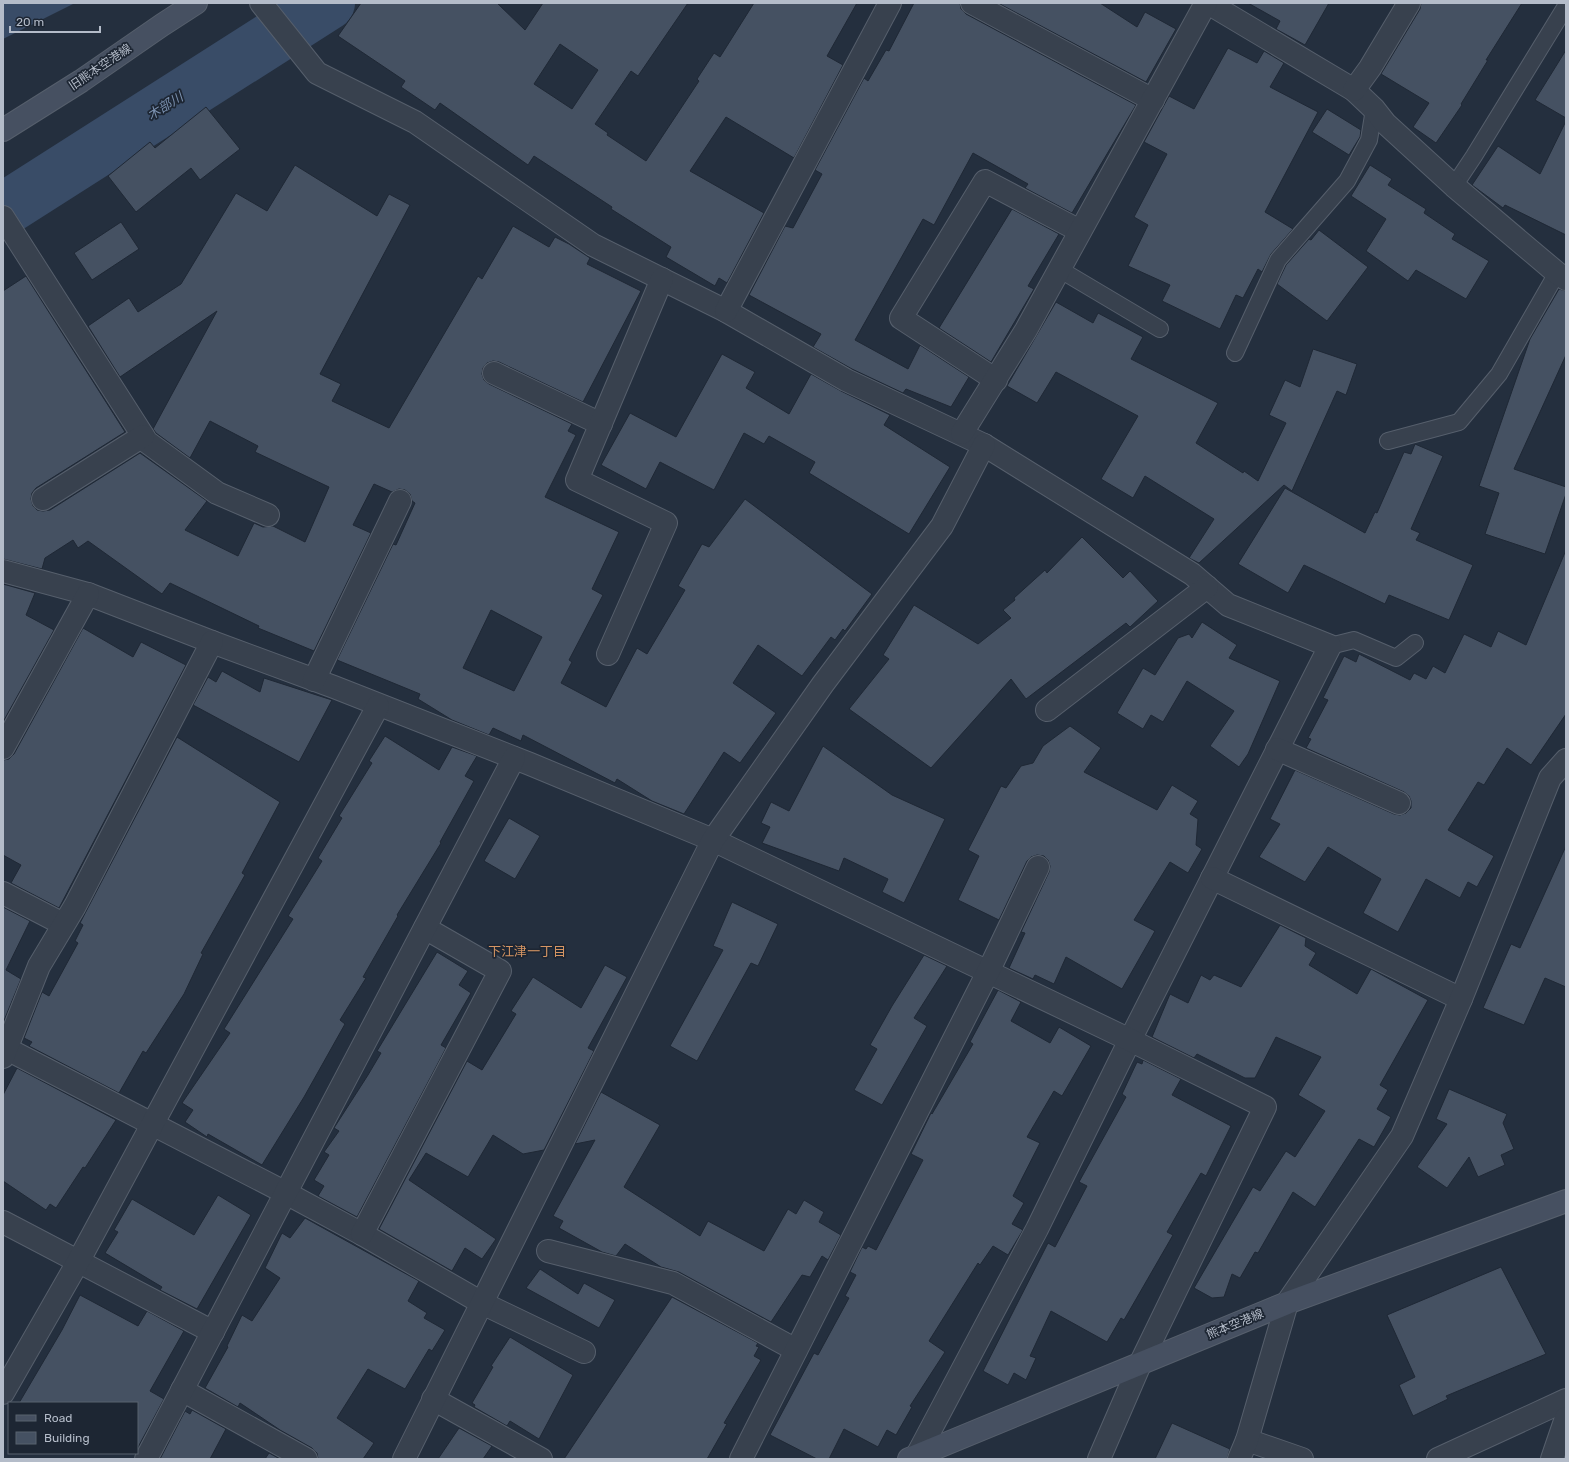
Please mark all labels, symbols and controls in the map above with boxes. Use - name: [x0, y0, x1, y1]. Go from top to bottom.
- scale bar: [10, 8, 100, 34]
- text: 20 m: [16, 15, 44, 29]
- street label: 旧熊本空港線: [66, 41, 134, 93]
- water label: 木部川: [144, 88, 187, 123]
- district label: 下江津一丁目: [488, 944, 566, 959]
- street label: 熊本空港線: [1205, 1306, 1265, 1342]
- legend: [8, 1402, 138, 1454]
- text: Road: [44, 1411, 72, 1425]
- text: Building: [44, 1431, 90, 1445]

